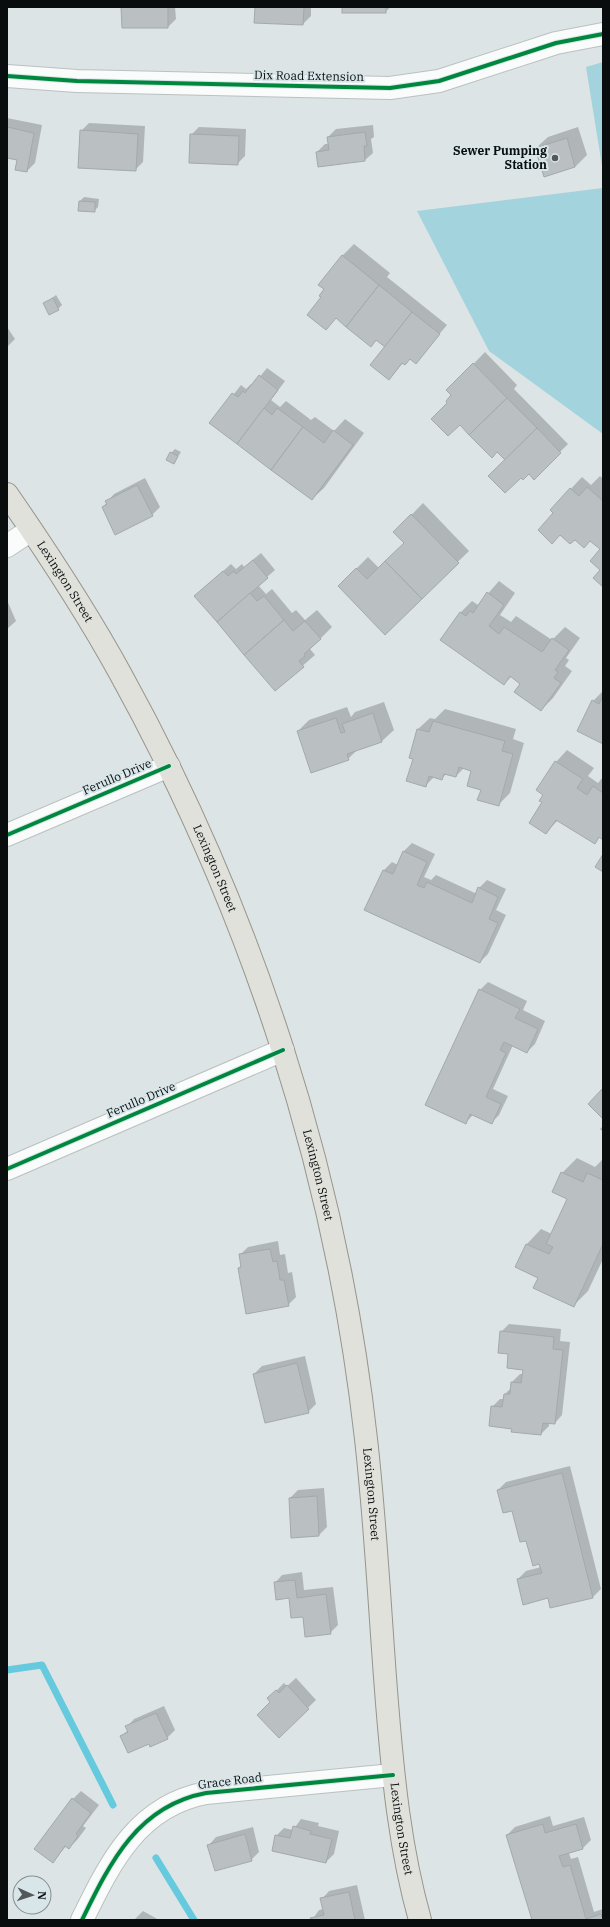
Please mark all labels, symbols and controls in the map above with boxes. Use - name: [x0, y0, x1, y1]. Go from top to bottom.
- street label: Dix Road Extension: [254, 67, 364, 84]
- place label: Sewer Pumping Station: [453, 143, 547, 172]
- marker: Sewer Pumping Station: [550, 153, 560, 163]
- street label: Lexington Street: [34, 538, 97, 625]
- street label: Ferullo Drive: [80, 755, 154, 798]
- street label: Lexington Street: [190, 822, 240, 914]
- street label: Ferullo Drive: [104, 1078, 178, 1121]
- street label: Lexington Street: [300, 1128, 337, 1222]
- street label: Lexington Street: [360, 1447, 383, 1541]
- street label: Grace Road: [197, 1769, 263, 1792]
- street label: Lexington Street: [388, 1782, 417, 1876]
- north arrow: [12, 1875, 52, 1915]
- text: N: [35, 1891, 49, 1901]

